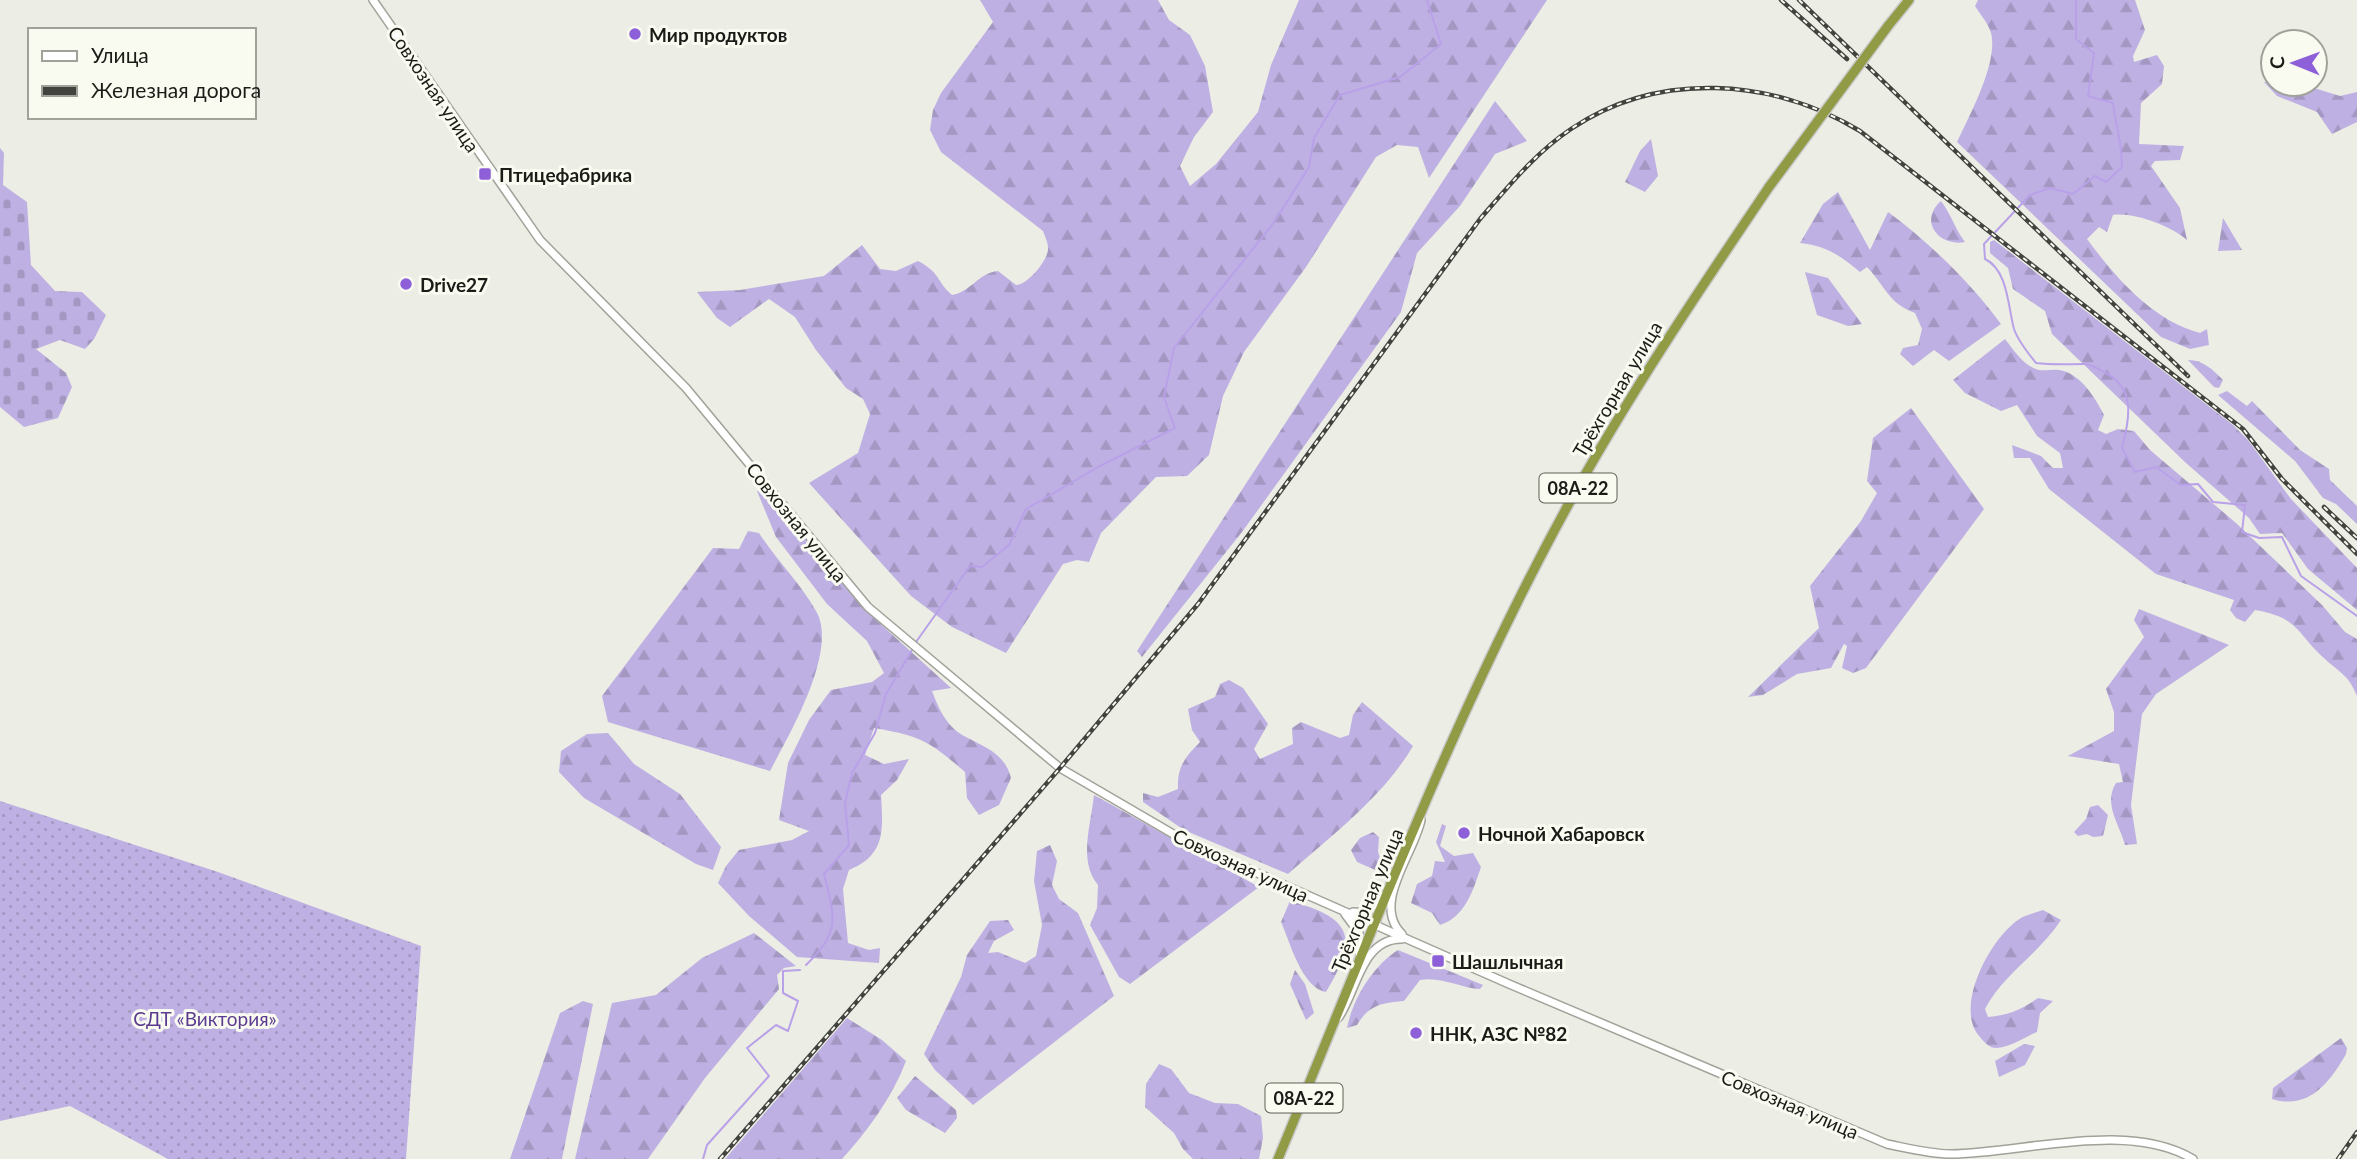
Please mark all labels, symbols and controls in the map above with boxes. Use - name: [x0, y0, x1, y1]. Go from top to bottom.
- street label: Совхозная улица: [383, 22, 485, 156]
- place label: Мир продуктов: [649, 23, 787, 46]
- marker: Мир продуктов: [627, 26, 643, 42]
- legend: [28, 28, 256, 119]
- north arrow: [2259, 28, 2329, 98]
- text: Улица: [91, 42, 149, 67]
- text: С: [2265, 56, 2288, 69]
- text: Железная дорога: [91, 77, 261, 102]
- place label: Птицефабрика: [499, 163, 632, 186]
- marker: Птицефабрика: [477, 166, 493, 182]
- place label: Drive27: [420, 273, 488, 296]
- marker: Drive27: [398, 276, 414, 292]
- street label: Трёхгорная улица: [1567, 317, 1667, 461]
- street label: Совхозная улица: [742, 458, 852, 586]
- road number: 08А-22: [1540, 474, 1616, 502]
- place label: Ночной Хабаровск: [1478, 822, 1645, 845]
- street label: Совхозная улица: [1170, 824, 1312, 906]
- street label: Трёхгорная улица: [1326, 825, 1408, 975]
- marker: Ночной Хабаровск: [1456, 825, 1472, 841]
- place label: Шашлычная: [1452, 950, 1563, 973]
- marker: Шашлычная: [1430, 953, 1446, 969]
- park label: СДТ «Виктория»: [133, 1007, 277, 1030]
- place label: ННК, АЗС №82: [1430, 1022, 1567, 1045]
- marker: ННК, АЗС №82: [1408, 1025, 1424, 1041]
- street label: Совхозная улица: [1718, 1065, 1862, 1143]
- road number: 08А-22: [1266, 1084, 1342, 1112]

